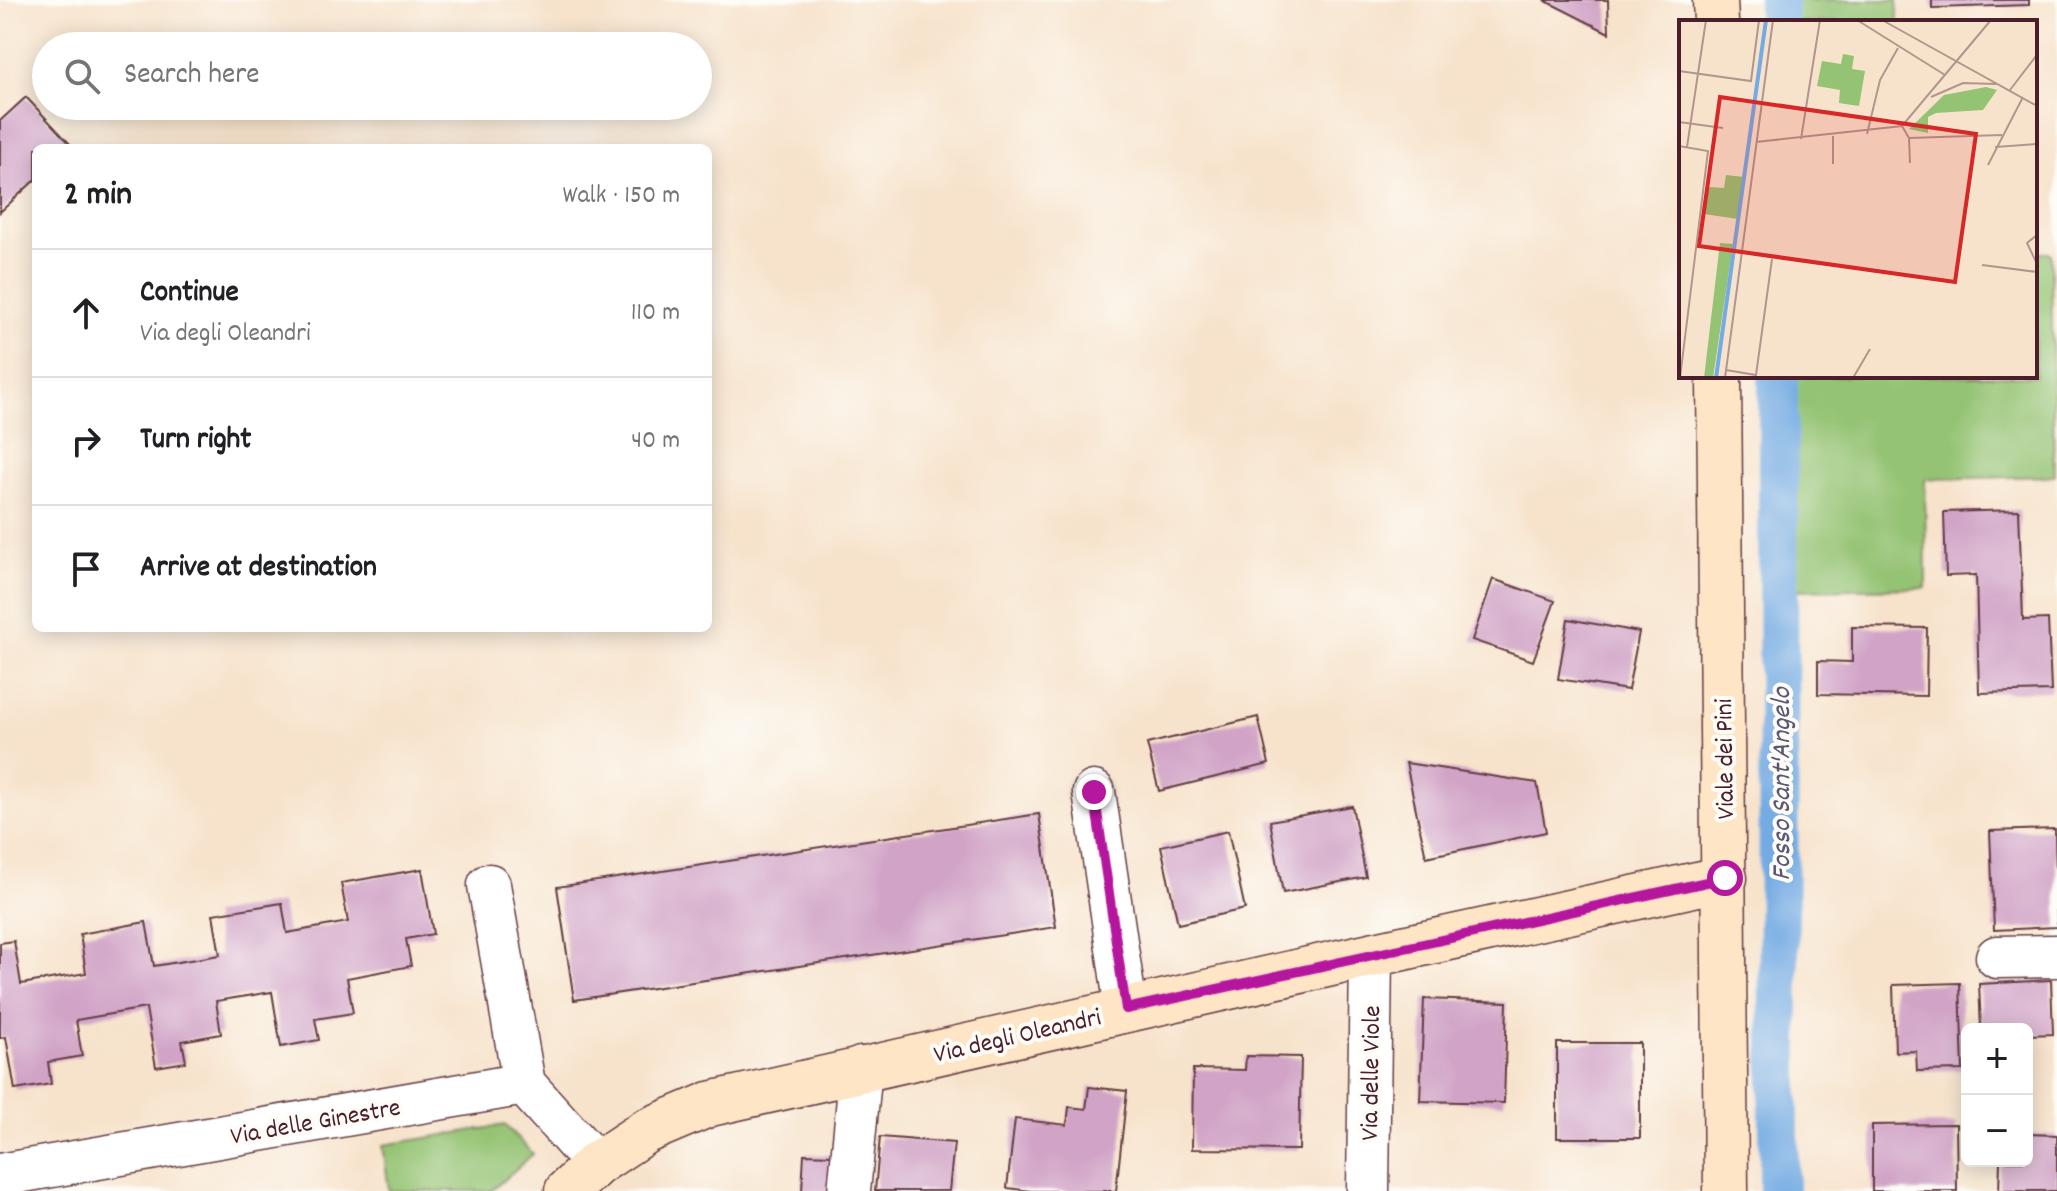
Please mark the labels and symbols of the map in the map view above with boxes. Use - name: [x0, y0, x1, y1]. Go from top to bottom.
- inset map: [1679, 20, 2037, 378]
- water label: Fosso Sant'Angelo: [1764, 686, 1804, 881]
- street label: Viale dei Pini: [1707, 698, 1746, 820]
- route end: [1076, 774, 1112, 810]
- route start: [1707, 860, 1743, 896]
- street label: Via degli Oleandri: [930, 1000, 1105, 1075]
- street label: Via delle Viole: [1353, 1005, 1392, 1141]
- street label: Via delle Ginestre: [228, 1090, 403, 1157]

